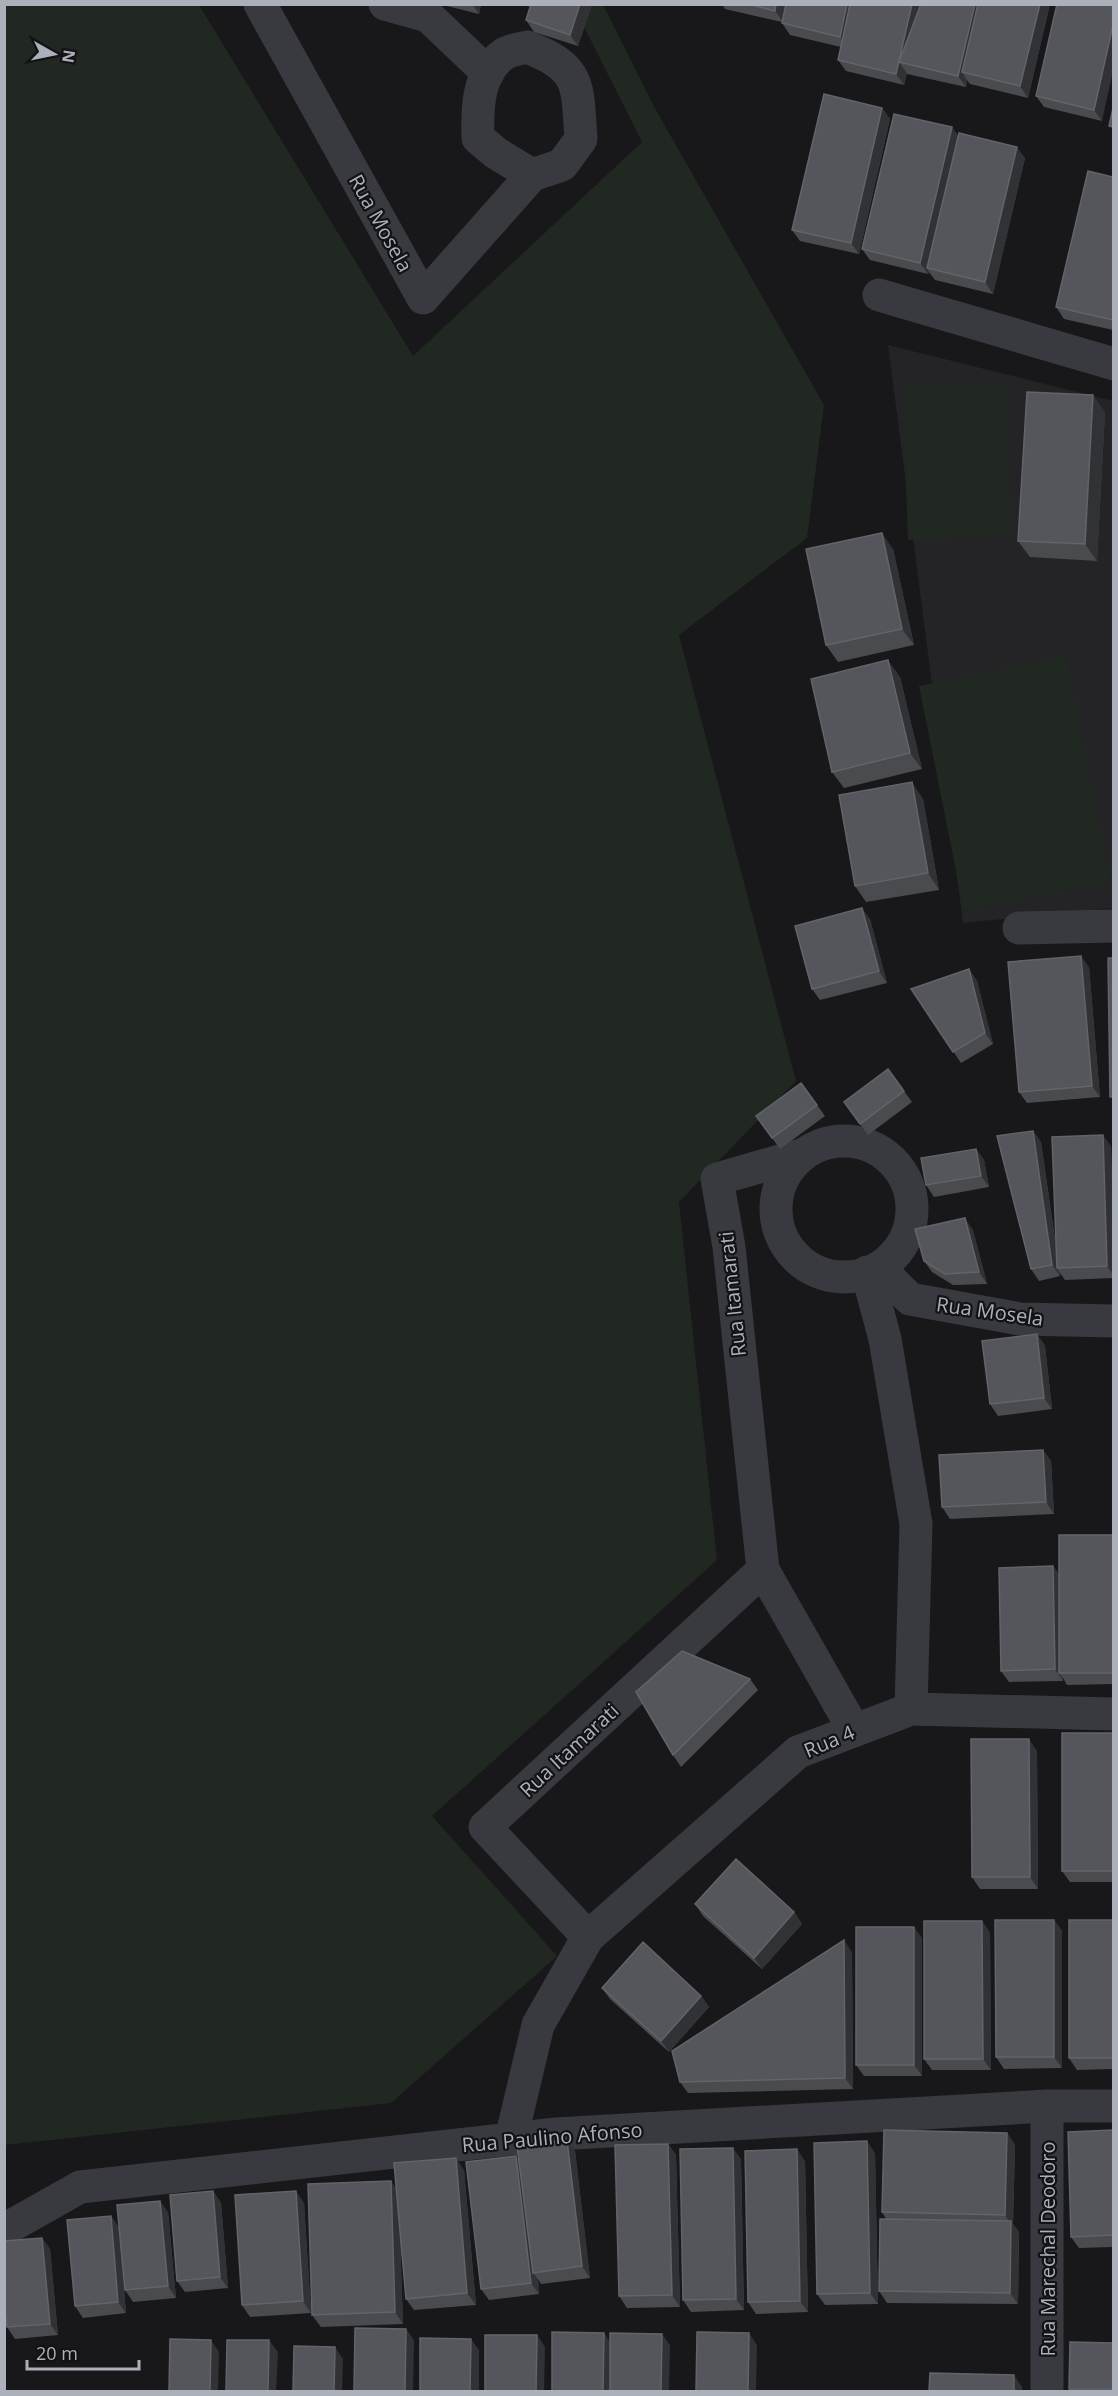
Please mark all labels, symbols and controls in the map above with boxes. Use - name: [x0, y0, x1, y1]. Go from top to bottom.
- north arrow: [24, 24, 84, 84]
- text: N: [57, 48, 81, 64]
- street label: Rua Mosela: [343, 169, 419, 277]
- street label: Rua Itamarati: [712, 1230, 752, 1358]
- street label: Rua Mosela: [935, 1290, 1045, 1332]
- street label: Rua Itamarati: [514, 1697, 624, 1803]
- street label: Rua 4: [800, 1718, 859, 1764]
- street label: Rua Paulino Afonso: [461, 2116, 643, 2158]
- street label: Rua Marechal Deodoro: [1034, 2142, 1061, 2356]
- scale bar: [27, 2333, 140, 2371]
- text: 20 m: [36, 2341, 78, 2365]

